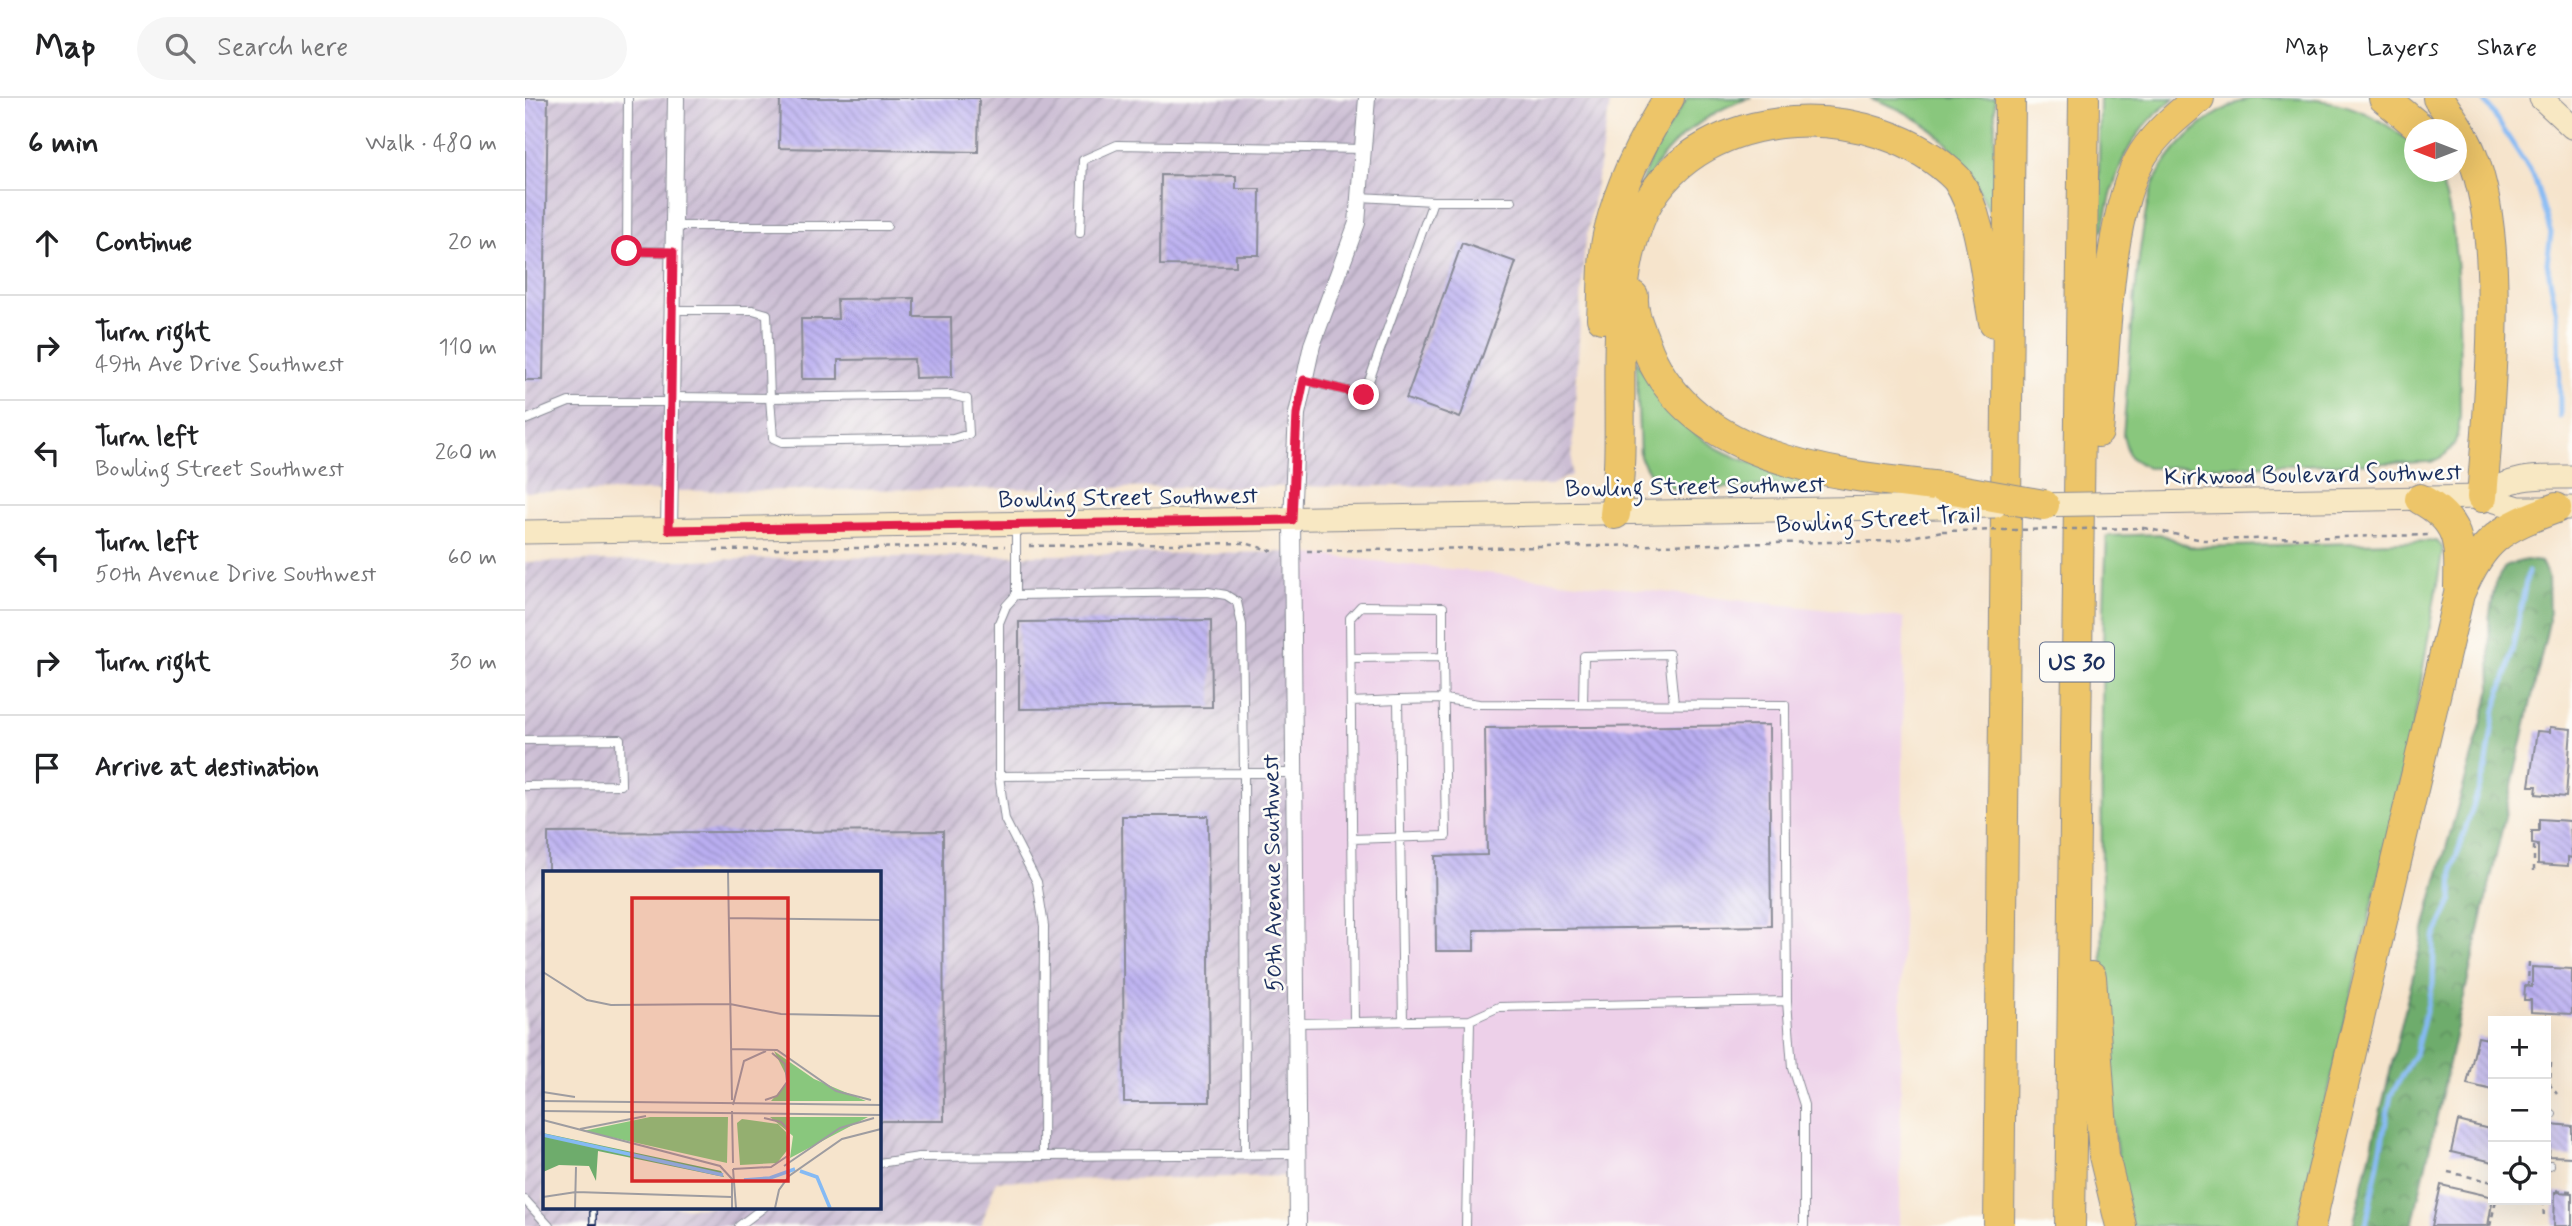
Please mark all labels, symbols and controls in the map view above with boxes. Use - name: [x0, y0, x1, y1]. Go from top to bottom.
- search box: [137, 17, 627, 80]
- text: Map: [35, 26, 95, 70]
- icon: search: [161, 29, 199, 67]
- text: Search here: [217, 31, 348, 65]
- text: Map: [2285, 33, 2329, 64]
- text: Layers: [2367, 33, 2439, 64]
- text: Share: [2477, 33, 2537, 64]
- north arrow: [2404, 119, 2467, 182]
- text: 6 min: [28, 124, 99, 163]
- text: Walk · 480 m: [365, 129, 497, 159]
- icon: ahead: [28, 224, 66, 262]
- text: Continue: [95, 226, 192, 260]
- text: 20 m: [448, 228, 497, 258]
- route start: [611, 235, 642, 266]
- text: Turn right: [95, 316, 211, 350]
- icon: right: [28, 329, 66, 367]
- text: 110 m: [438, 333, 497, 363]
- text: 49th Ave Drive Southwest: [95, 350, 344, 380]
- route end: [1348, 379, 1379, 410]
- text: Turn left: [95, 421, 199, 455]
- icon: left: [28, 434, 66, 472]
- text: 260 m: [435, 438, 497, 468]
- text: Bowling Street Southwest: [95, 455, 344, 485]
- street label: Kirkwood Boulevard Southwest: [2164, 457, 2463, 494]
- street label: Bowling Street Southwest: [1565, 470, 1826, 508]
- street label: Bowling Street Southwest: [998, 481, 1259, 519]
- street label: Bowling Street Trail: [1775, 500, 1981, 544]
- text: Turn left: [95, 526, 199, 560]
- icon: left: [28, 539, 66, 577]
- text: 60 m: [448, 543, 497, 573]
- text: 50th Avenue Drive Southwest: [95, 560, 376, 590]
- road number: US 30: [2040, 642, 2114, 682]
- icon: right: [28, 644, 66, 682]
- text: Turn right: [95, 646, 211, 680]
- text: 30 m: [449, 648, 497, 678]
- icon: arrive: [28, 749, 66, 787]
- text: Arrive at destination: [95, 751, 319, 785]
- street label: 50th Avenue Southwest: [1256, 753, 1291, 992]
- inset map: [543, 871, 880, 1208]
- map controls: [2488, 1016, 2551, 1205]
- button: +: [2488, 1016, 2551, 1079]
- button: −: [2488, 1079, 2551, 1142]
- button: locate: [2488, 1142, 2551, 1205]

